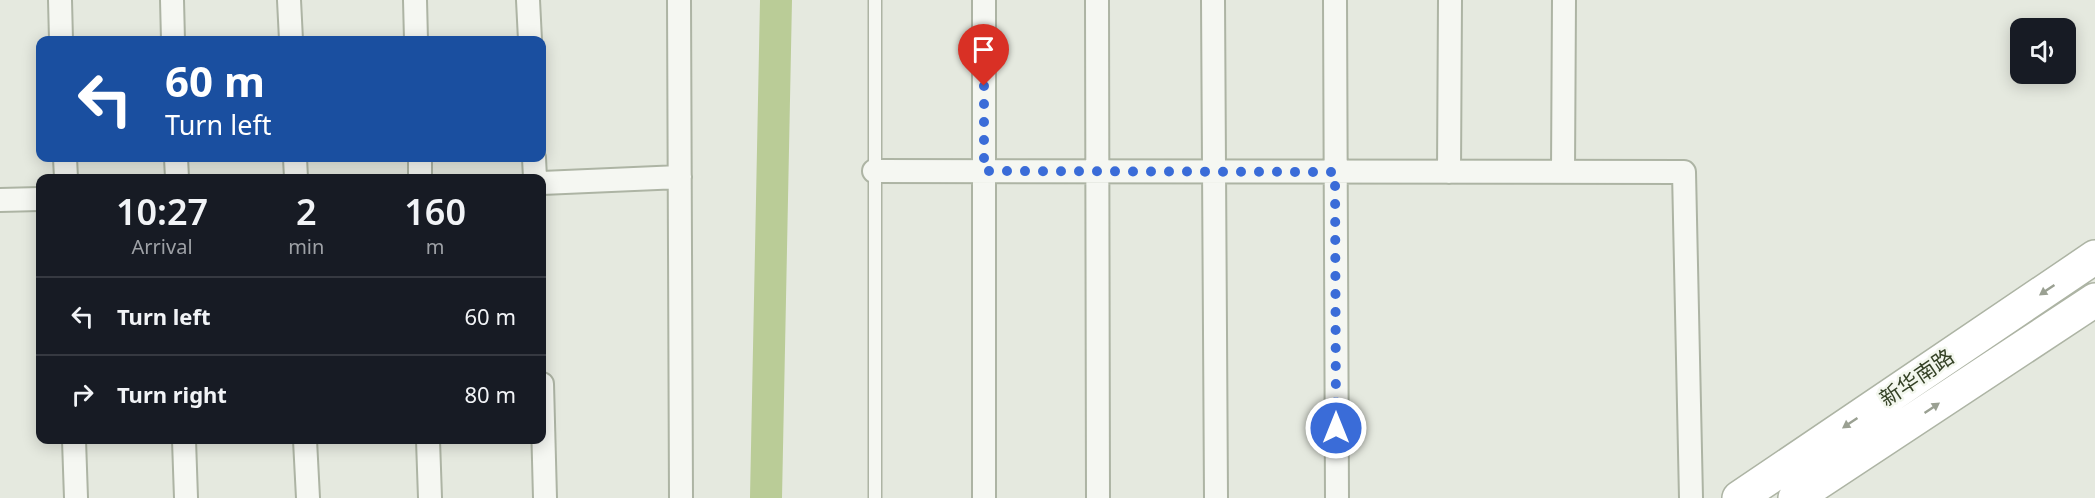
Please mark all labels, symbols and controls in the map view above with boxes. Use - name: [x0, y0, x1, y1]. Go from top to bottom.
- map controls: [2010, 18, 2076, 84]
- button: sound: [2010, 18, 2076, 84]
- pin: [958, 24, 1009, 86]
- icon: arrive: [967, 33, 1000, 66]
- text: 60 m: [165, 52, 265, 109]
- icon: left: [66, 60, 144, 138]
- text: Turn left: [165, 106, 271, 143]
- text: 10:27: [116, 187, 208, 236]
- text: 2: [296, 187, 317, 236]
- text: 160: [404, 187, 466, 236]
- text: Arrival: [132, 233, 193, 260]
- text: min: [288, 233, 324, 260]
- text: m: [426, 233, 445, 260]
- one-way arrow: [2039, 284, 2055, 296]
- icon: left: [66, 300, 99, 333]
- text: Turn left: [117, 301, 211, 331]
- text: 60 m: [465, 301, 516, 331]
- street label: 新华南路: [1874, 342, 1959, 412]
- icon: right: [66, 378, 99, 411]
- text: Turn right: [117, 379, 227, 409]
- text: 80 m: [465, 379, 516, 409]
- position arrow: [1304, 396, 1368, 460]
- one-way arrow: [1923, 402, 1940, 413]
- one-way arrow: [1843, 417, 1859, 429]

